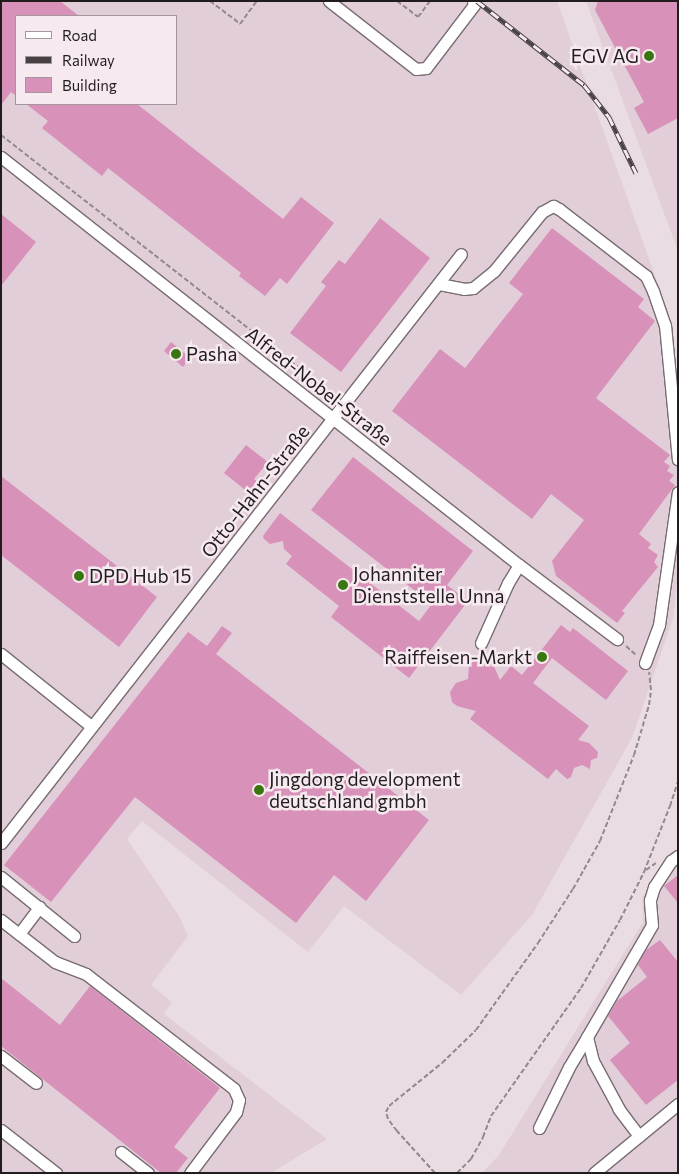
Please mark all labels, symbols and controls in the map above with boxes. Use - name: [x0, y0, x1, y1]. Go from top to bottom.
- legend: [15, 15, 178, 105]
- text: Road: [62, 26, 97, 44]
- place label: EGV AG: [571, 45, 639, 67]
- marker: EGV AG: [643, 50, 655, 62]
- text: Railway: [62, 51, 115, 69]
- text: Building: [62, 76, 117, 94]
- street label: Alfred-Nobel-Straße: [241, 322, 397, 450]
- place label: Pasha: [186, 343, 237, 365]
- marker: Pasha: [170, 348, 182, 360]
- street label: Otto-Hahn-Straße: [196, 420, 314, 562]
- place label: Johanniter Dienststelle Unna: [353, 563, 504, 607]
- place label: DPD Hub 15: [89, 565, 191, 587]
- marker: DPD Hub 15: [73, 570, 85, 582]
- marker: Johanniter Dienststelle Unna: [337, 579, 349, 591]
- place label: Raiffeisen-Markt: [384, 646, 532, 668]
- marker: Raiffeisen-Markt: [536, 651, 548, 663]
- place label: Jingdong development deutschland gmbh: [269, 768, 460, 812]
- marker: Jingdong development deutschland gmbh: [253, 784, 265, 796]

